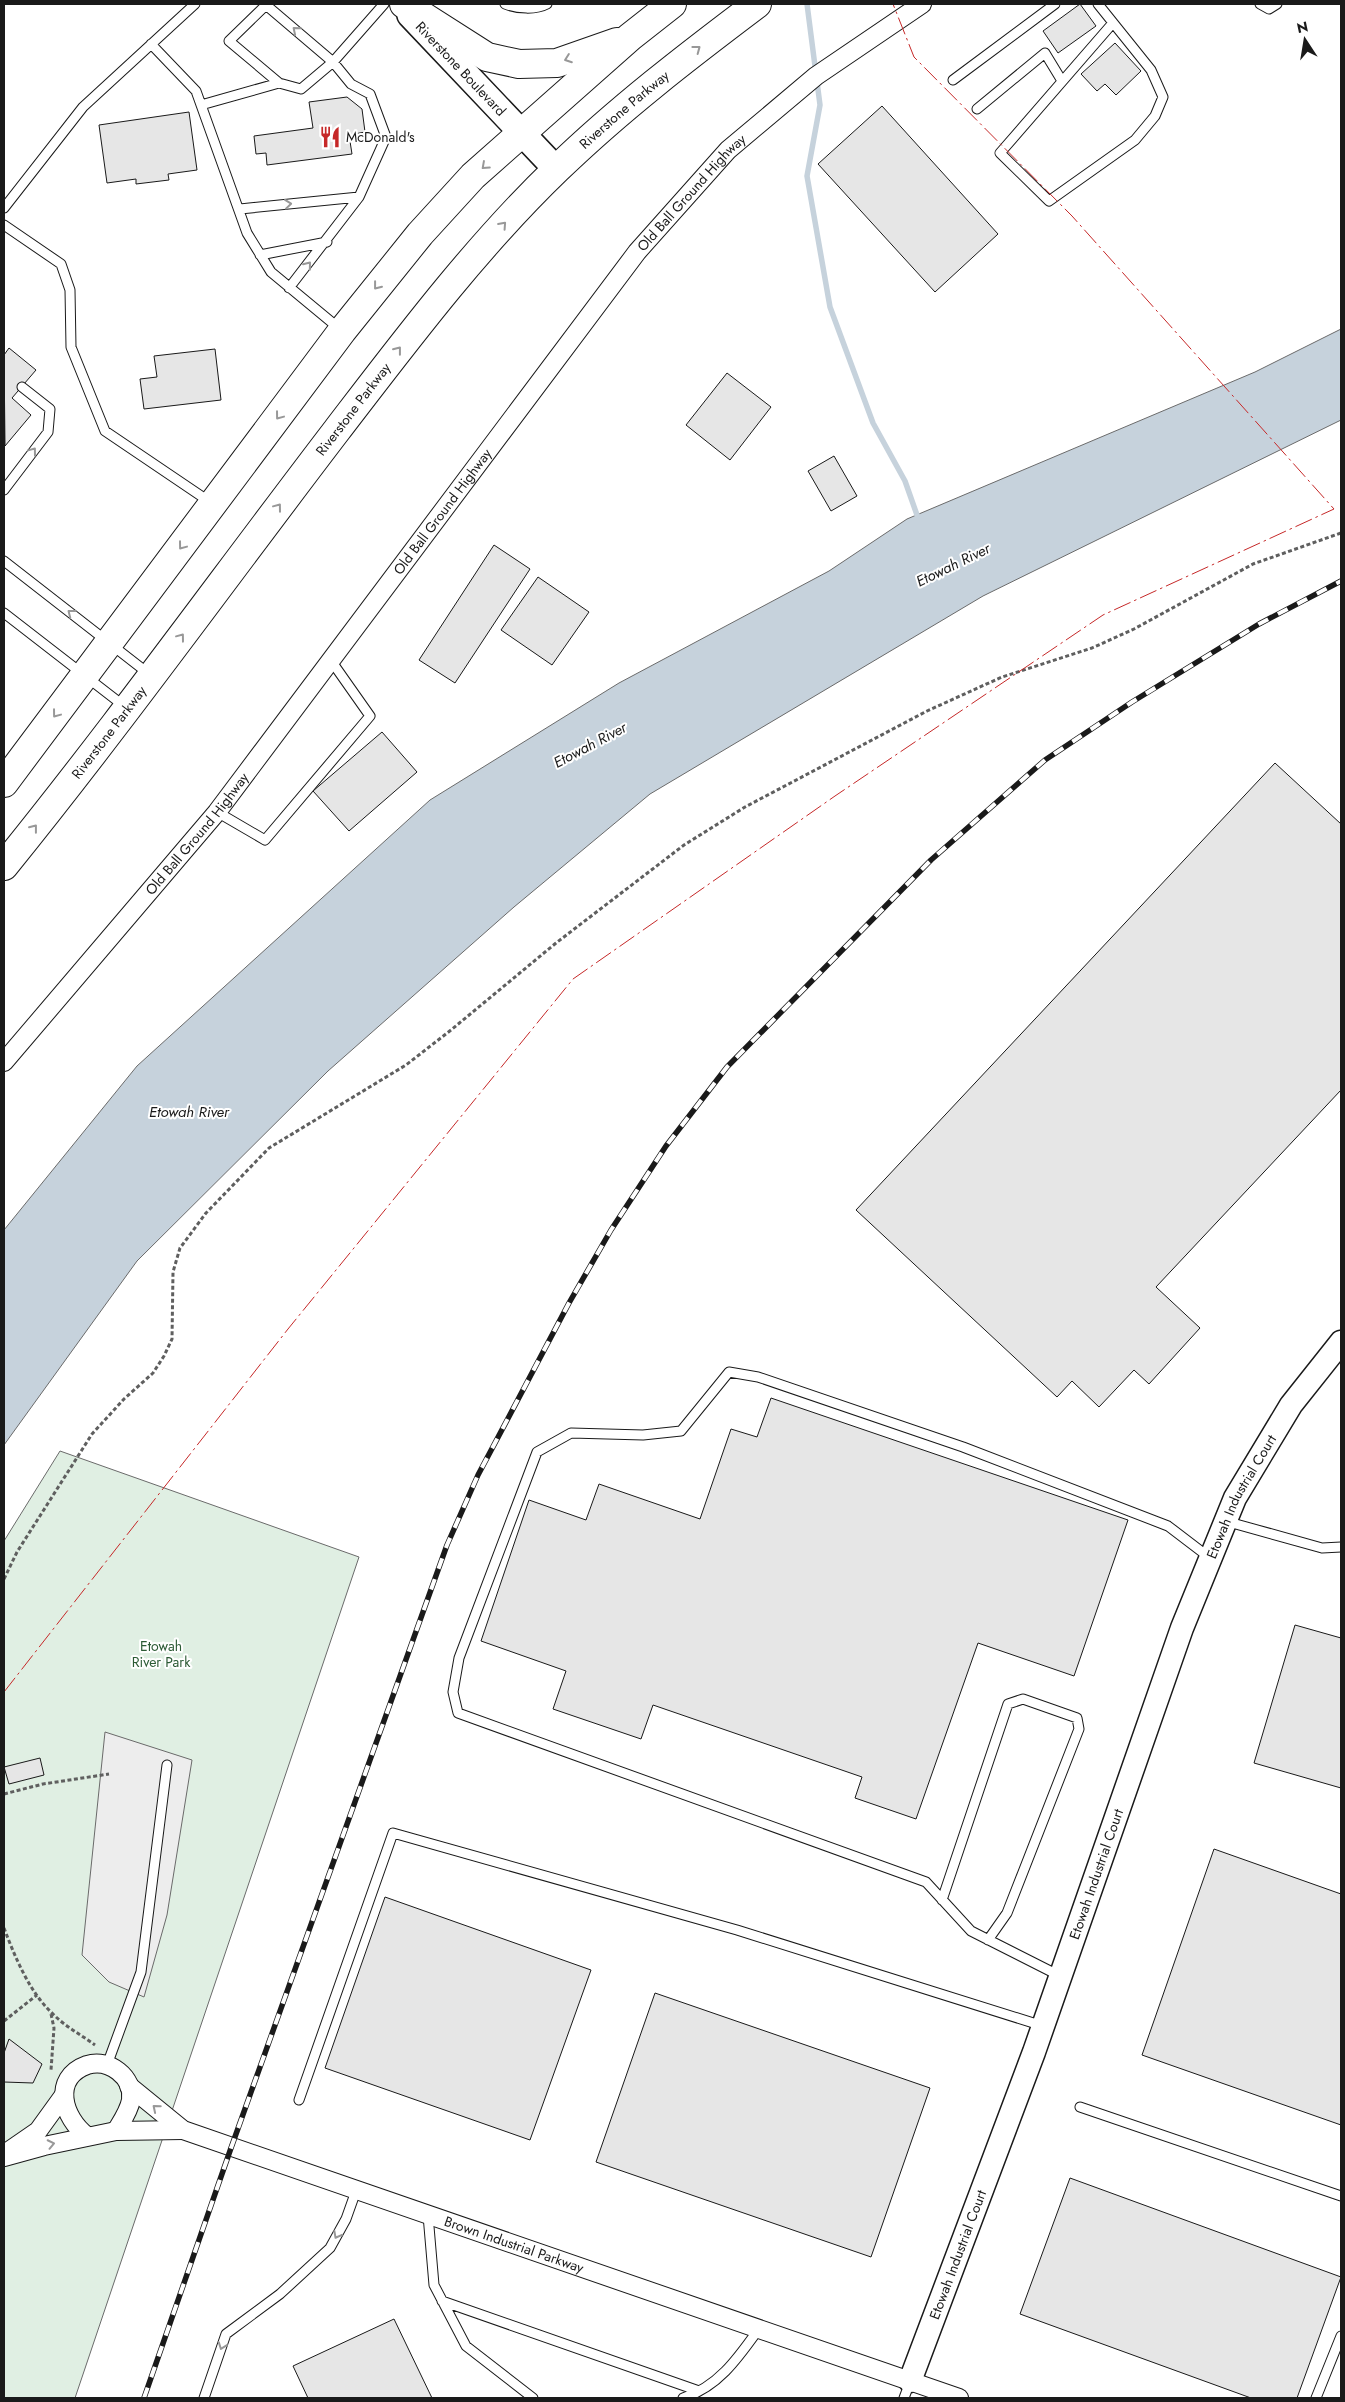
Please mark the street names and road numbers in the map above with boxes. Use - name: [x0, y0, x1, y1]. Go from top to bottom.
- street label: Riverstone Boulevard: [411, 17, 511, 120]
- street label: Riverstone Parkway: [575, 65, 674, 154]
- street label: Old Ball Ground Highway: [632, 129, 751, 256]
- street label: Riverstone Parkway: [311, 358, 396, 460]
- street label: Old Ball Ground Highway: [388, 444, 497, 579]
- street label: Riverstone Parkway: [67, 681, 152, 783]
- street label: Old Ball Ground Highway: [141, 768, 254, 899]
- street label: Etowah Industrial Court: [1201, 1430, 1281, 1562]
- street label: Etowah Industrial Court: [1064, 1806, 1128, 1942]
- street label: Etowah Industrial Court: [924, 2186, 991, 2322]
- street label: Brown Industrial Parkway: [442, 2211, 587, 2278]

